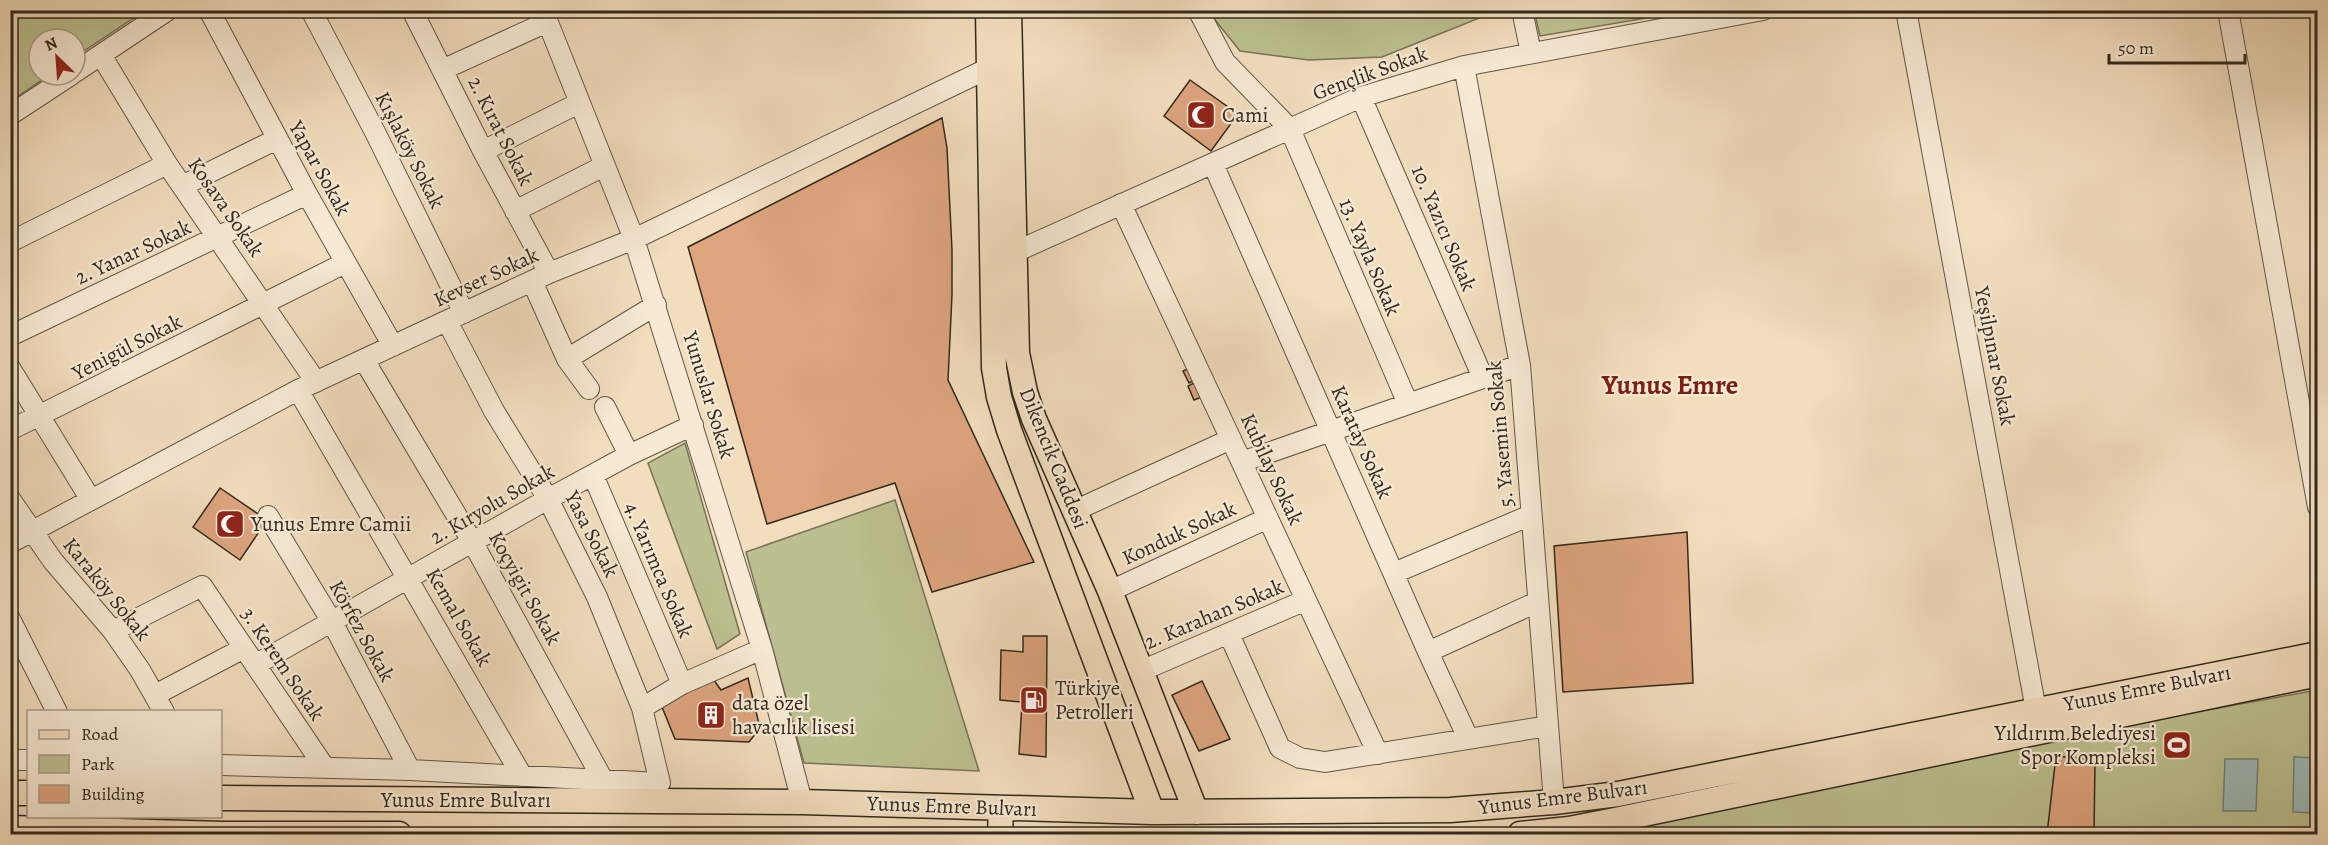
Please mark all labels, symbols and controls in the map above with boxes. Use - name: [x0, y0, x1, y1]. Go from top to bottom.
- north arrow: [27, 27, 87, 87]
- scale bar: [2109, 27, 2246, 65]
- text: N: [41, 32, 61, 57]
- text: 50 m: [2118, 36, 2154, 60]
- street label: Gençlik Sokak: [1309, 39, 1432, 107]
- street label: 2. Kırat Sokak: [461, 71, 541, 191]
- street label: Kışlaköy Sokak: [369, 87, 452, 214]
- mosque icon: Cami: [1185, 99, 1217, 131]
- place label: Cami: [1222, 101, 1268, 129]
- street label: Yapar Sokak: [282, 115, 358, 221]
- street label: Kosava Sokak: [181, 152, 271, 263]
- street label: 10. Yazıcı Sokak: [1405, 161, 1483, 296]
- street label: 13. Yayla Sokak: [1333, 194, 1408, 321]
- street label: 2. Yanar Sokak: [71, 213, 196, 291]
- street label: Kevser Sokak: [429, 240, 544, 314]
- street label: Yeşilpınar Sokak: [1968, 283, 2022, 429]
- street label: Yenigül Sokak: [66, 307, 187, 387]
- street label: Yunuslar Sokak: [676, 327, 742, 463]
- street label: 5. Yasemin Sokak: [1480, 359, 1520, 509]
- district label: Yunus Emre: [1601, 367, 1738, 403]
- street label: Karatay Sokak: [1324, 381, 1400, 504]
- street label: Dikencik Caddesi: [1013, 383, 1095, 533]
- street label: Kubilay Sokak: [1234, 409, 1310, 530]
- street label: 2. Kıryolu Sokak: [425, 457, 560, 551]
- street label: Yasa Sokak: [558, 485, 626, 583]
- street label: Konduk Sokak: [1117, 494, 1241, 572]
- street label: 4. Yarımca Sokak: [618, 498, 700, 643]
- mosque icon: Yunus Emre Camii: [214, 508, 246, 540]
- place label: Yunus Emre Camii: [250, 510, 411, 538]
- street label: Koçyigit Sokak: [482, 526, 568, 650]
- street label: Karaköy Sokak: [57, 531, 158, 647]
- street label: Kemal Sokak: [419, 562, 499, 672]
- street label: 2. Karahan Sokak: [1140, 572, 1288, 656]
- street label: Körfez Sokak: [323, 575, 402, 687]
- street label: 3. Kerem Sokak: [235, 602, 332, 727]
- street label: Yunus Emre Bulvarı: [2060, 658, 2233, 718]
- place label: Türkiye Petrolleri: [1055, 674, 1134, 726]
- fuel station icon: Türkiye Petrolleri: [1018, 684, 1050, 716]
- place label: data özel havacılık lisesi: [732, 689, 855, 741]
- building icon: data özel havacılık lisesi: [695, 699, 727, 731]
- legend: [27, 710, 222, 818]
- place label: Yıldırım Belediyesi Spor Kompleksi: [1994, 719, 2156, 771]
- text: Road: [81, 722, 119, 746]
- sports icon: Yıldırım Belediyesi Spor Kompleksi: [2161, 729, 2193, 761]
- text: Park: [81, 752, 115, 776]
- street label: Yunus Emre Bulvarı: [1476, 773, 1649, 821]
- text: Building: [81, 782, 145, 806]
- street label: Yunus Emre Bulvarı: [380, 786, 551, 814]
- street label: Yunus Emre Bulvarı: [866, 789, 1037, 823]

